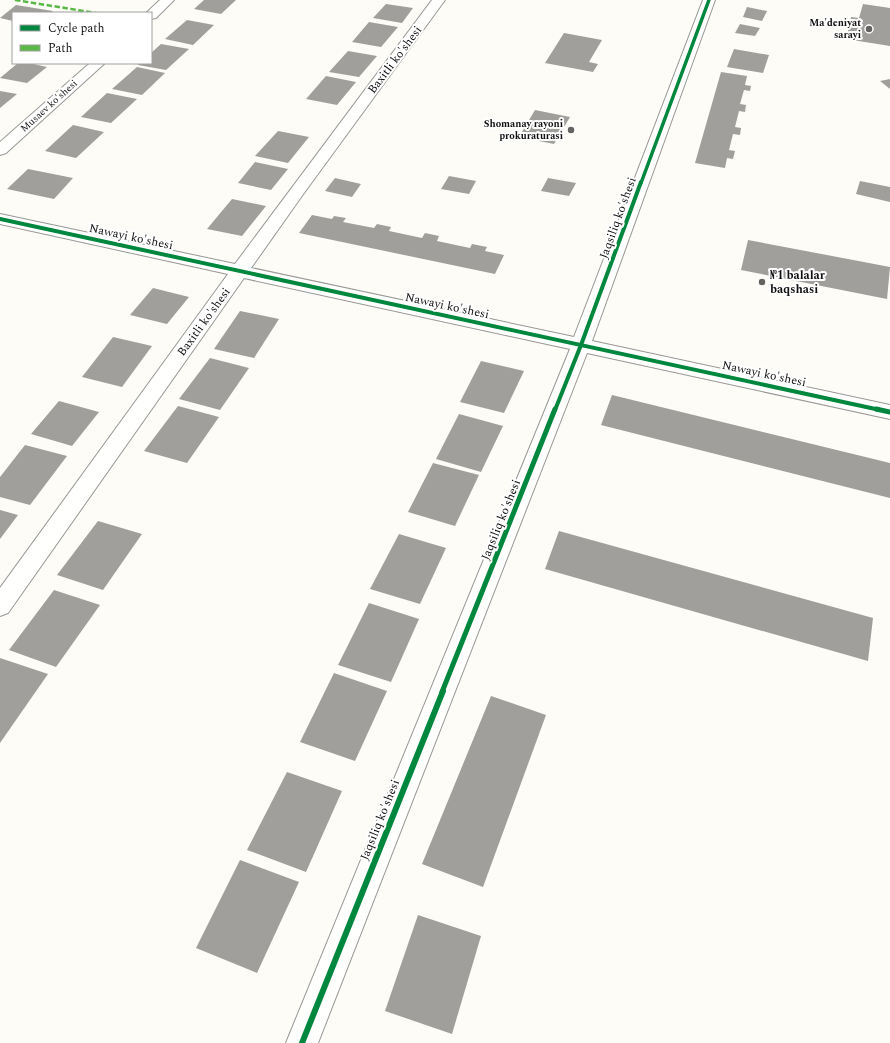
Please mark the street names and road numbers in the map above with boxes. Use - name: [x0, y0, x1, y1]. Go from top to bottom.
- street label: Baxitli ko'shesi: [363, 22, 427, 98]
- street label: Musaev ko'shesi: [17, 76, 81, 136]
- street label: Jaqsiliq ko'shesi: [594, 174, 642, 262]
- street label: Nawayi ko'shesi: [87, 219, 175, 255]
- street label: Baxitli ko'shesi: [173, 284, 236, 360]
- street label: Nawayi ko'shesi: [403, 288, 491, 324]
- street label: Nawayi ko'shesi: [720, 356, 808, 392]
- street label: Jaqsiliq ko'shesi: [476, 477, 526, 563]
- street label: Jaqsiliq ko'shesi: [355, 777, 405, 863]

